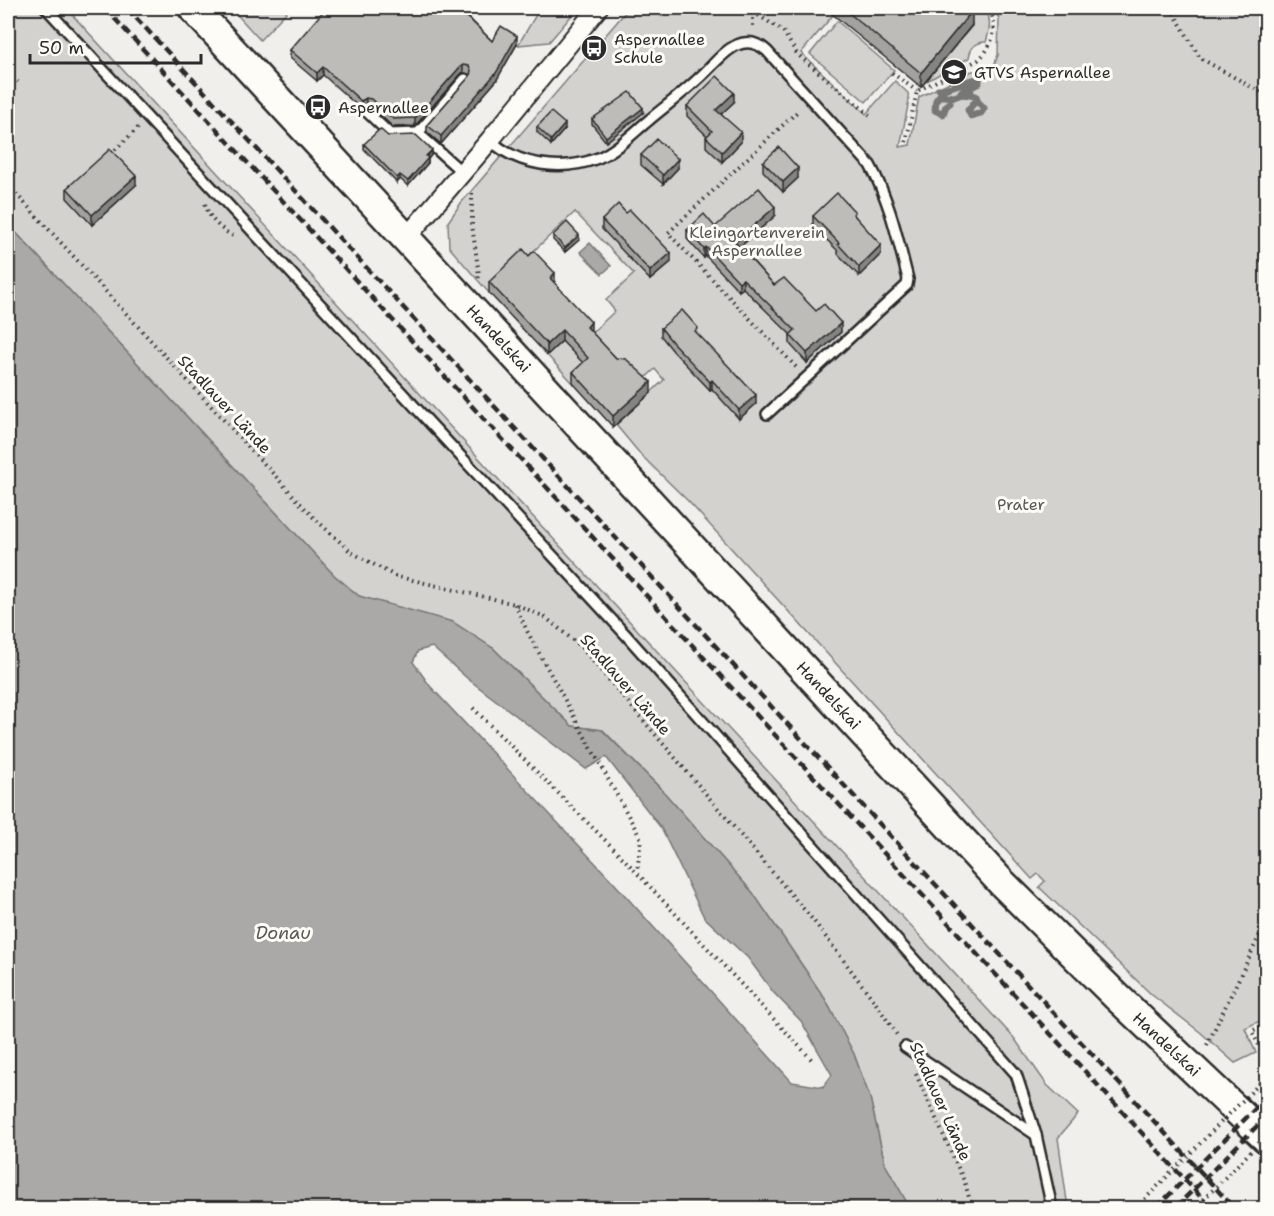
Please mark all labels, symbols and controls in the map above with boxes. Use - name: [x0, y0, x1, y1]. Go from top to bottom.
- scale bar: [30, 27, 201, 65]
- place label: Aspernallee Schule: [614, 29, 705, 68]
- bus stop icon: Aspernallee Schule: [579, 33, 609, 63]
- text: 50 m: [39, 36, 84, 60]
- school or university icon: GTVS Aspernallee: [939, 57, 969, 87]
- place label: GTVS Aspernallee: [974, 62, 1111, 83]
- bus stop icon: Aspernallee: [303, 92, 333, 122]
- place label: Aspernallee: [338, 97, 429, 118]
- park label: Kleingartenverein Aspernallee: [689, 222, 825, 261]
- street label: Handelskai: [462, 300, 536, 377]
- street label: Stadlauer Lände: [173, 350, 276, 458]
- park label: Prater: [997, 494, 1045, 515]
- street label: Stadlauer Lände: [576, 629, 676, 740]
- street label: Handelskai: [792, 657, 866, 734]
- water label: Donau: [255, 921, 311, 945]
- street label: Handelskai: [1128, 1007, 1205, 1081]
- street label: Stadlauer Lände: [905, 1038, 976, 1164]

